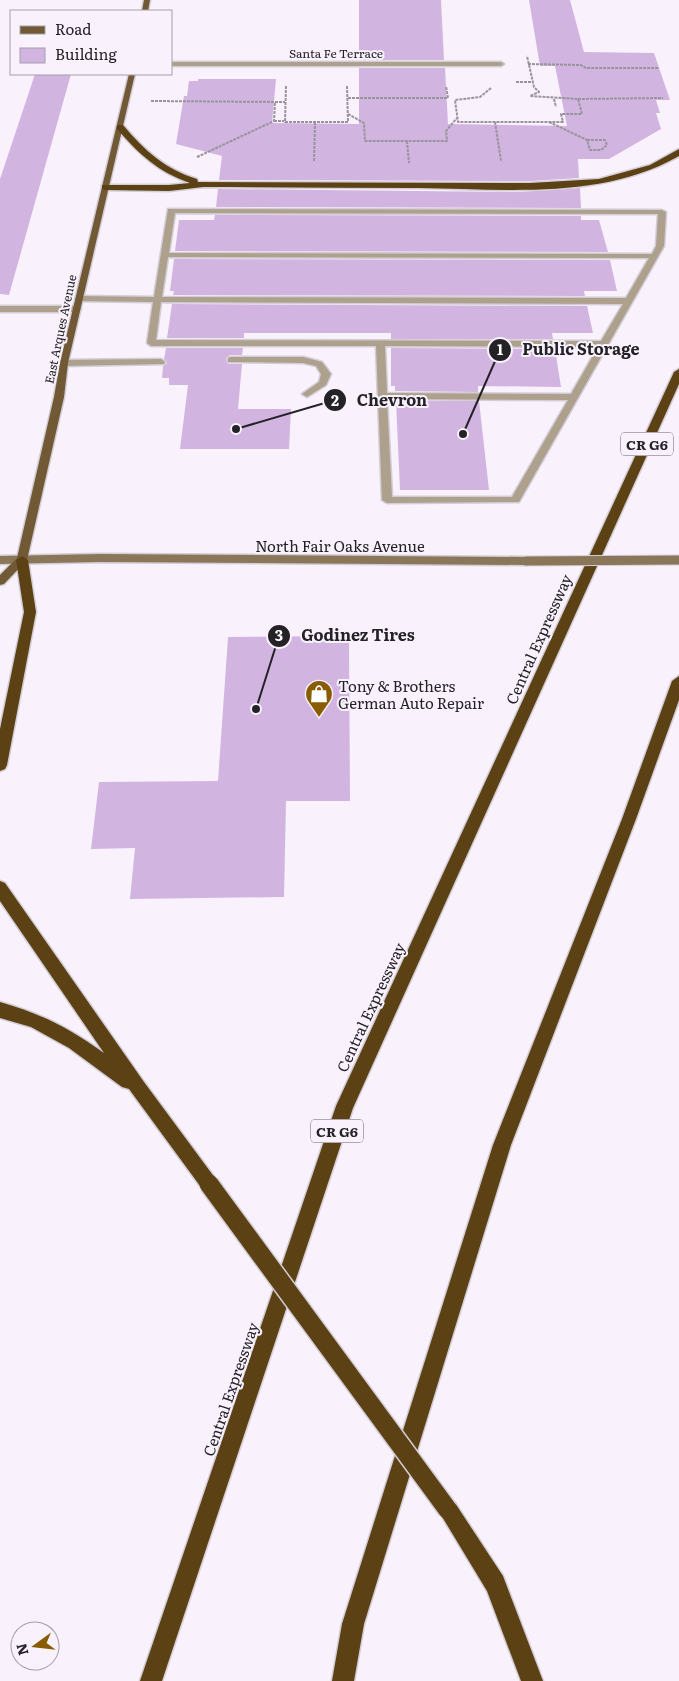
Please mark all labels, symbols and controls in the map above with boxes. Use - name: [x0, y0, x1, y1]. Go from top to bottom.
- legend: [10, 10, 172, 75]
- text: Road: [55, 17, 91, 40]
- text: Building: [55, 42, 117, 65]
- street label: Santa Fe Terrace: [289, 44, 383, 62]
- street label: East Arques Avenue: [40, 273, 80, 385]
- callout: Public Storage: [488, 334, 650, 365]
- text: Public Storage: [522, 336, 640, 360]
- text: 1: [497, 337, 503, 360]
- callout: Chevron: [322, 385, 438, 416]
- text: Chevron: [357, 387, 427, 411]
- text: 2: [331, 388, 339, 411]
- road number: CR G6: [621, 432, 673, 456]
- street label: North Fair Oaks Avenue: [255, 534, 425, 557]
- street label: Central Expressway: [499, 570, 577, 708]
- callout: Godinez Tires: [267, 620, 425, 651]
- text: Godinez Tires: [301, 622, 415, 646]
- text: 3: [275, 623, 283, 646]
- place label: Tony & Brothers German Auto Repair: [338, 674, 484, 714]
- shop icon: Tony & Brothers German Auto Repair: [304, 679, 334, 718]
- street label: Central Expressway: [330, 938, 410, 1075]
- road number: CR G6: [311, 1120, 363, 1142]
- street label: Central Expressway: [196, 1319, 264, 1459]
- north arrow: [10, 1621, 60, 1671]
- text: N: [10, 1641, 33, 1658]

